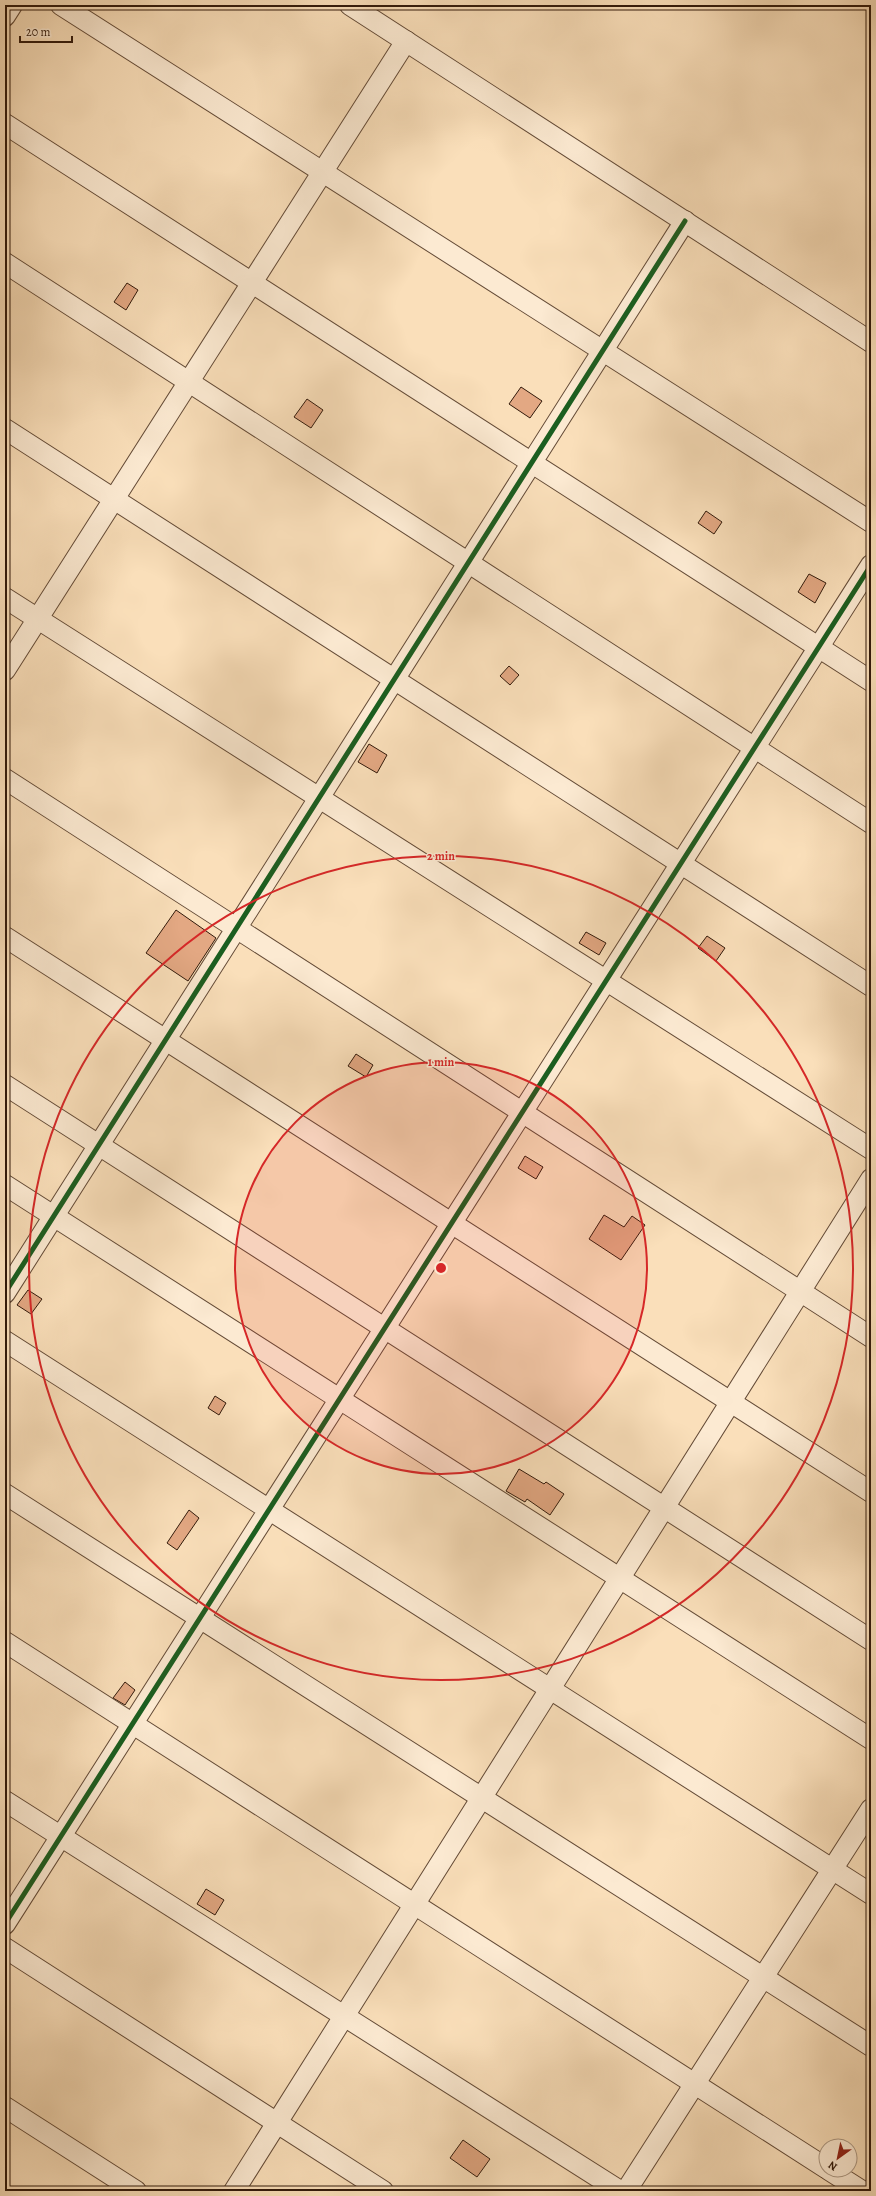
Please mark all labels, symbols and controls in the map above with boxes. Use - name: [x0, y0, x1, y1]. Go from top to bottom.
- scale bar: [20, 18, 72, 44]
- text: 20 m: [26, 24, 50, 40]
- text: 2 min: [427, 848, 455, 864]
- text: 1 min: [428, 1054, 455, 1070]
- centre of rings: [434, 1261, 448, 1275]
- north arrow: [818, 2138, 858, 2178]
- text: N: [825, 2157, 840, 2174]

